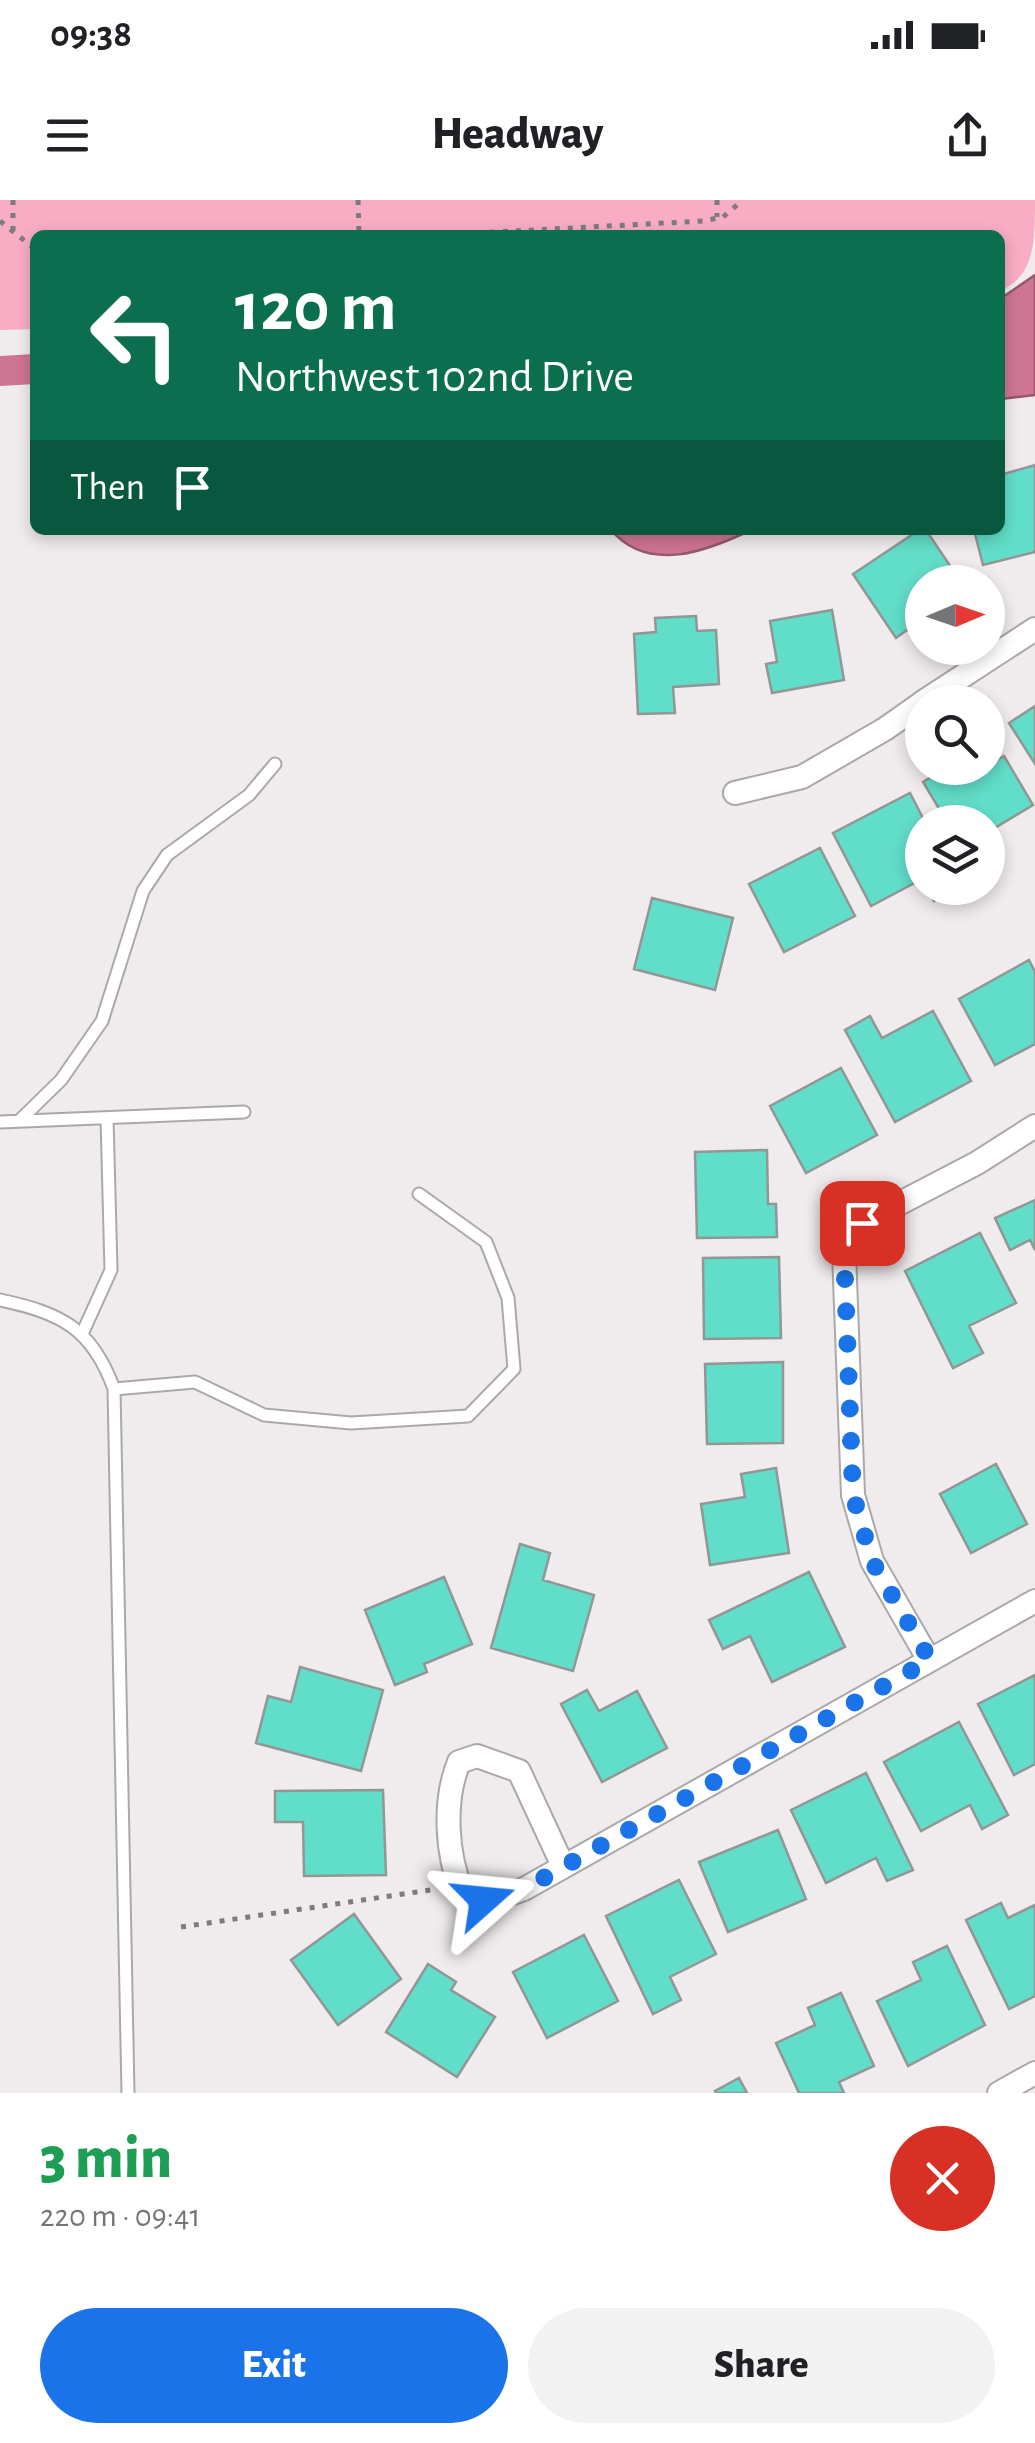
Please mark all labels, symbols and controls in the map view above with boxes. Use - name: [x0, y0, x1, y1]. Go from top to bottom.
- text: 09:38: [50, 16, 132, 54]
- icon: menu: [40, 108, 95, 163]
- icon: share: [940, 108, 995, 163]
- text: Headway: [432, 112, 603, 157]
- icon: left: [70, 270, 200, 400]
- text: 120 m: [235, 273, 397, 343]
- text: Northwest 102nd Drive: [235, 355, 634, 400]
- icon: arrive: [165, 460, 220, 515]
- text: Then: [70, 469, 145, 507]
- north arrow: [905, 565, 1005, 665]
- map controls: [905, 565, 1005, 905]
- button: search: [905, 685, 1005, 785]
- button: layers: [905, 805, 1005, 905]
- pin: [820, 1181, 905, 1266]
- icon: arrive: [835, 1196, 890, 1251]
- position arrow: [432, 1848, 536, 1952]
- button: close: [890, 2126, 995, 2231]
- text: 3 min: [40, 2129, 172, 2189]
- text: 220 m · 09:41: [40, 2200, 200, 2232]
- button: Exit: [40, 2308, 508, 2423]
- button: Share: [528, 2308, 995, 2423]

